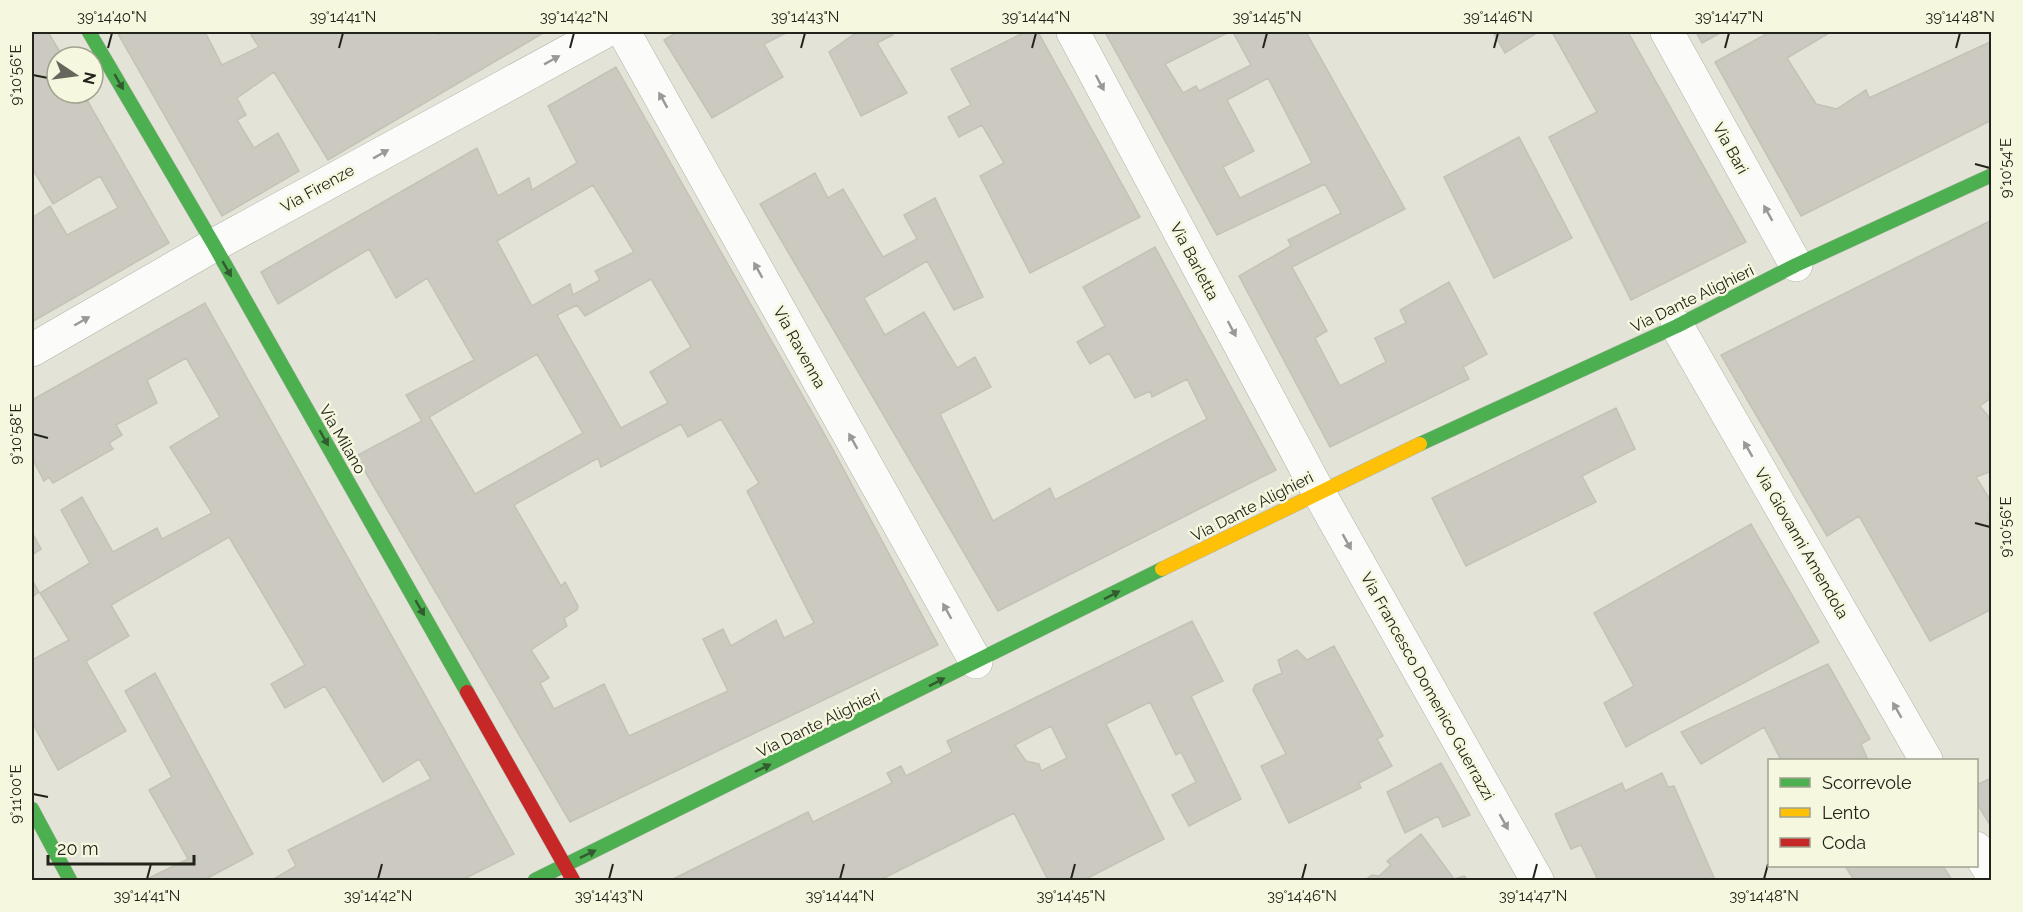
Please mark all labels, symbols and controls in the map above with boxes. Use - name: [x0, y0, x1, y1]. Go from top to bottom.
- text: 39°14'40"N: [77, 8, 147, 26]
- text: 39°14'41"N: [310, 8, 376, 26]
- text: 39°14'42"N: [540, 8, 608, 26]
- text: 39°14'43"N: [771, 8, 839, 26]
- text: 39°14'44"N: [1002, 8, 1070, 26]
- text: 39°14'45"N: [1233, 8, 1301, 26]
- text: 39°14'46"N: [1463, 8, 1533, 26]
- text: 39°14'47"N: [1695, 8, 1763, 26]
- text: 39°14'48"N: [1925, 8, 1995, 26]
- text: 9°10'56"E: [7, 44, 25, 106]
- north arrow: [45, 45, 105, 105]
- one-way arrow: [543, 55, 560, 65]
- text: N: [78, 70, 100, 86]
- one-way arrow: [113, 74, 124, 90]
- one-way arrow: [1095, 75, 1105, 92]
- one-way arrow: [658, 91, 668, 108]
- street label: Via Bari: [1709, 119, 1752, 177]
- text: 9°10'54"E: [1997, 138, 2015, 198]
- one-way arrow: [372, 149, 389, 159]
- street label: Via Firenze: [277, 160, 357, 216]
- one-way arrow: [1763, 204, 1773, 221]
- street label: Via Barletta: [1166, 219, 1223, 303]
- street label: Via Dante Alighieri: [1628, 260, 1757, 336]
- one-way arrow: [222, 261, 233, 277]
- one-way arrow: [753, 262, 763, 279]
- street label: Via Ravenna: [769, 303, 830, 392]
- one-way arrow: [74, 315, 90, 326]
- one-way arrow: [1227, 321, 1237, 338]
- street label: Via Milano: [315, 401, 370, 477]
- text: 9°10'58"E: [7, 403, 25, 465]
- one-way arrow: [318, 430, 328, 447]
- one-way arrow: [847, 433, 858, 449]
- one-way arrow: [1743, 441, 1753, 458]
- street label: Via Giovanni Amendola: [1751, 465, 1853, 622]
- street label: Via Dante Alighieri: [1188, 467, 1316, 545]
- text: 9°10'56"E: [1997, 496, 2015, 558]
- one-way arrow: [1342, 534, 1352, 551]
- street label: Via Francesco Domenico Guerrazzi: [1357, 569, 1498, 803]
- one-way arrow: [1103, 590, 1120, 599]
- one-way arrow: [415, 600, 425, 617]
- one-way arrow: [942, 603, 953, 619]
- one-way arrow: [929, 677, 946, 686]
- street label: Via Dante Alighieri: [754, 685, 883, 761]
- one-way arrow: [1892, 701, 1902, 718]
- legend: [1768, 759, 1978, 867]
- one-way arrow: [754, 763, 771, 773]
- text: 9°11'00"E: [7, 764, 25, 824]
- text: Scorrevole: [1822, 772, 1912, 793]
- text: Lento: [1822, 802, 1870, 823]
- one-way arrow: [1499, 814, 1509, 831]
- scale bar: [48, 828, 194, 866]
- text: Coda: [1822, 832, 1866, 853]
- text: 20 m: [57, 838, 99, 859]
- one-way arrow: [579, 849, 596, 859]
- text: 39°14'41"N: [114, 887, 180, 905]
- text: 39°14'42"N: [344, 887, 412, 905]
- text: 39°14'43"N: [575, 887, 643, 905]
- text: 39°14'44"N: [806, 887, 874, 905]
- text: 39°14'45"N: [1037, 887, 1105, 905]
- text: 39°14'46"N: [1267, 887, 1337, 905]
- text: 39°14'47"N: [1499, 887, 1567, 905]
- text: 39°14'48"N: [1729, 887, 1799, 905]

